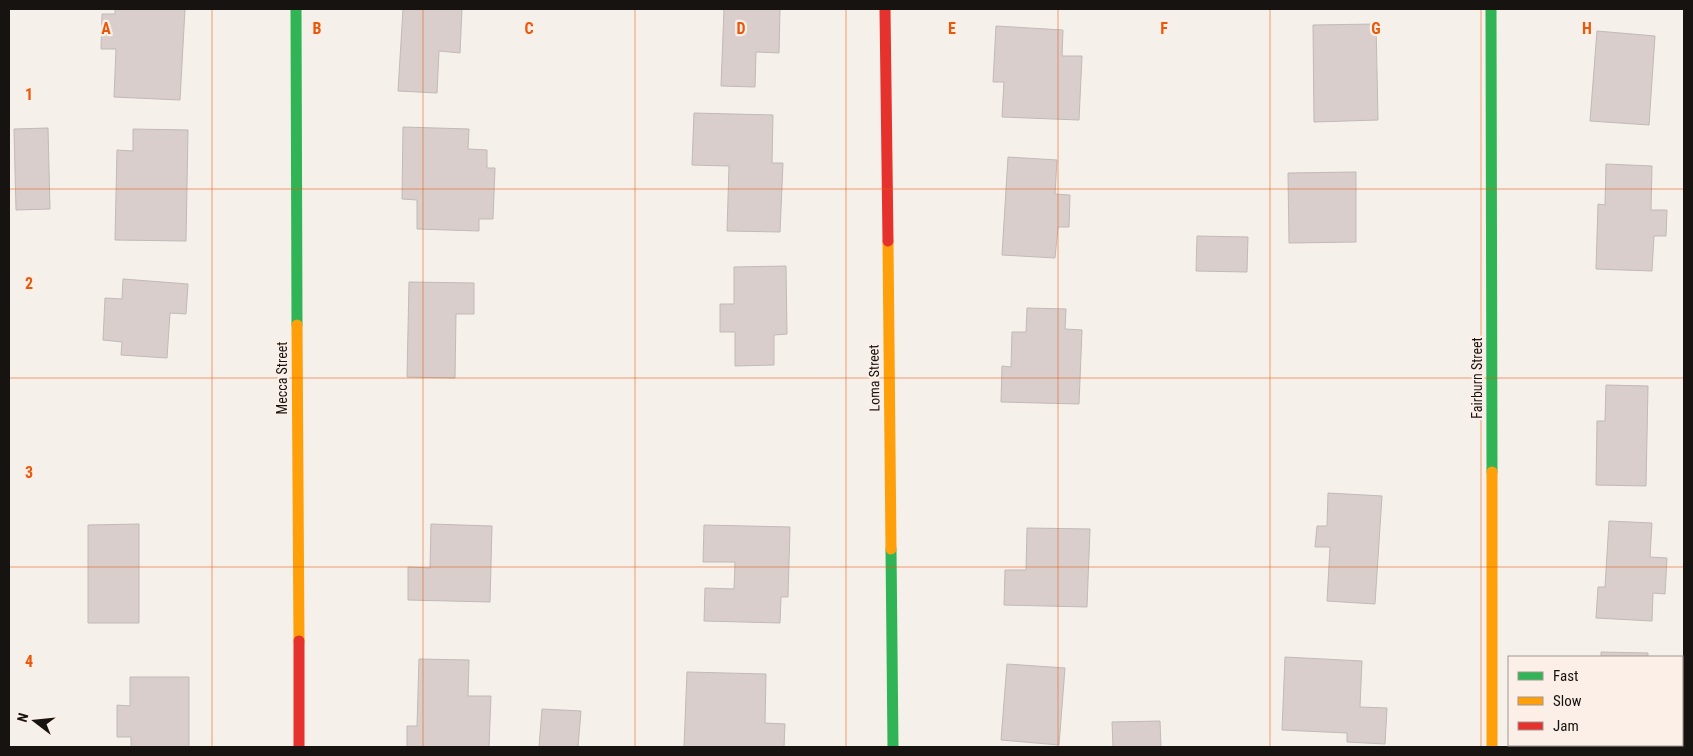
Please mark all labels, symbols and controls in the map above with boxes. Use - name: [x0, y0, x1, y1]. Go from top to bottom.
- text: A: [101, 19, 111, 38]
- text: B: [313, 19, 322, 38]
- text: C: [524, 19, 534, 38]
- text: D: [736, 19, 746, 38]
- text: E: [948, 19, 956, 38]
- text: F: [1160, 19, 1168, 38]
- text: G: [1371, 19, 1381, 38]
- text: H: [1582, 19, 1592, 38]
- text: 1: [25, 85, 33, 104]
- text: 2: [25, 274, 33, 293]
- street label: Fairburn Street: [1469, 337, 1485, 419]
- street label: Mecca Street: [274, 342, 290, 414]
- street label: Loma Street: [865, 344, 883, 412]
- text: 3: [25, 463, 33, 482]
- text: 4: [25, 652, 33, 671]
- legend: [1508, 656, 1683, 746]
- text: Fast: [1553, 667, 1578, 685]
- text: Slow: [1553, 692, 1582, 710]
- north arrow: [10, 696, 60, 746]
- text: N: [14, 711, 31, 724]
- text: Jam: [1553, 717, 1579, 735]

